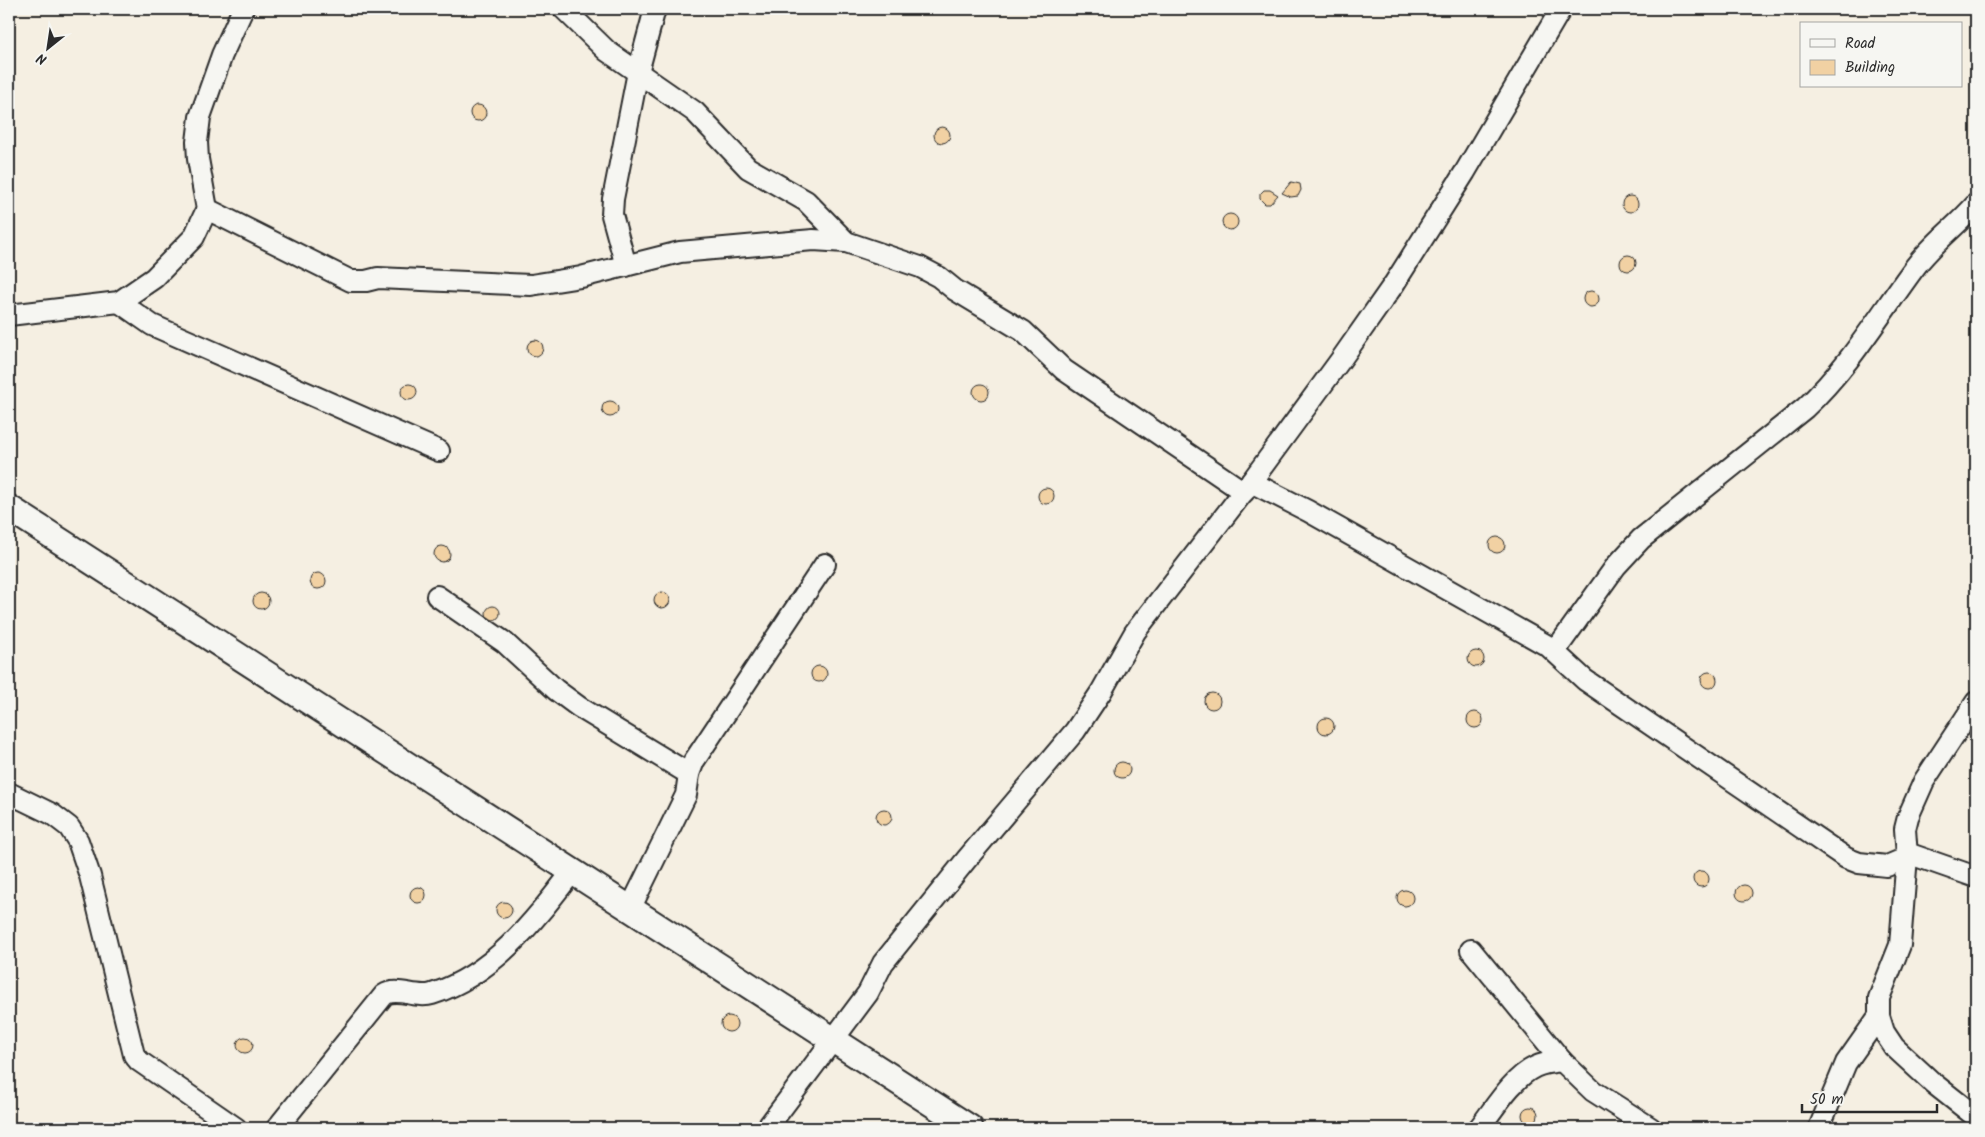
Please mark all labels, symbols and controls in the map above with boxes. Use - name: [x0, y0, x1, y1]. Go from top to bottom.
- north arrow: [22, 22, 72, 72]
- legend: [1800, 22, 1962, 88]
- text: Road: [1845, 32, 1876, 56]
- text: N: [33, 47, 51, 70]
- text: Building: [1845, 56, 1895, 80]
- scale bar: [1802, 1082, 1938, 1114]
- text: 50 m: [1810, 1088, 1844, 1112]

